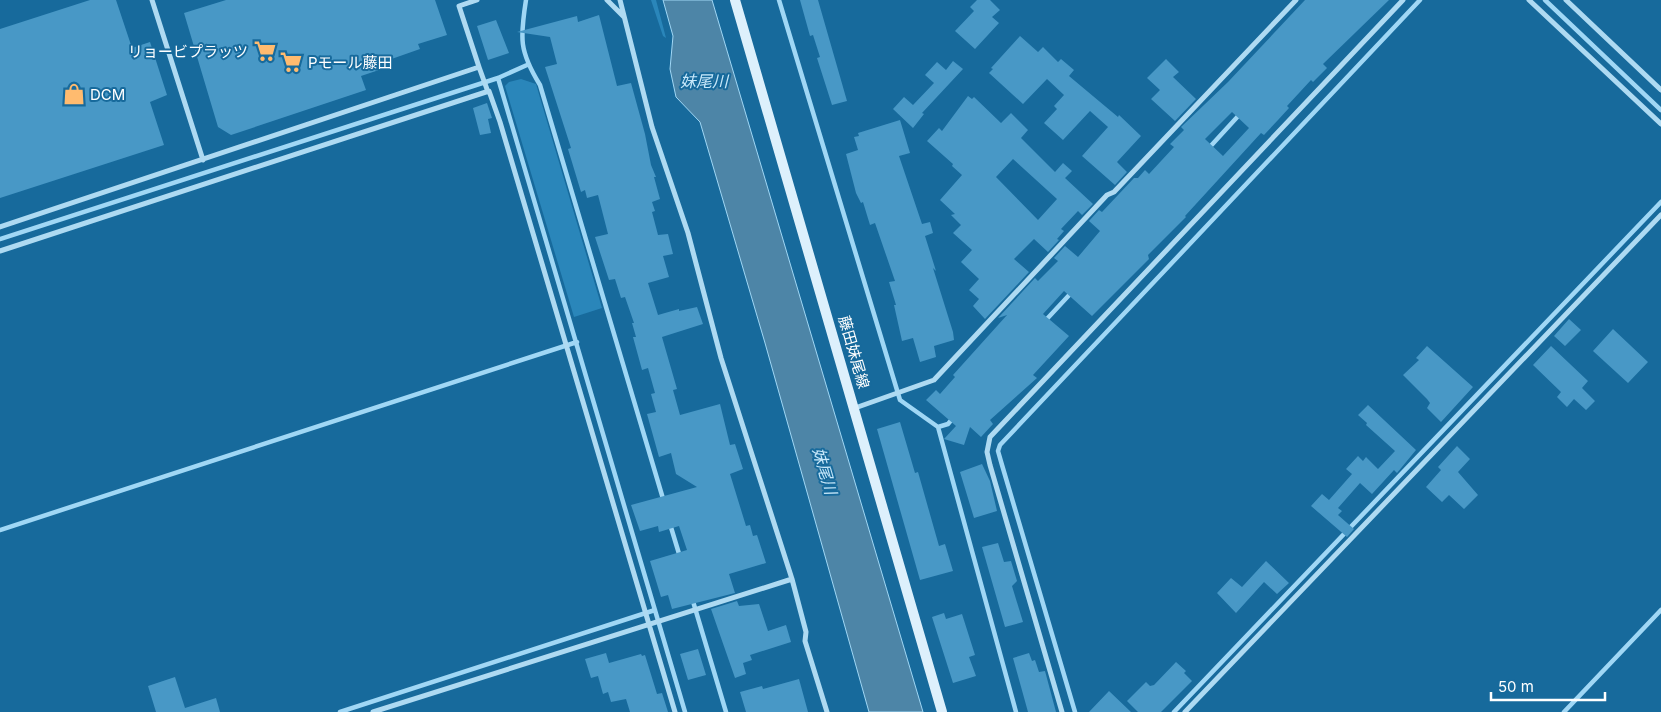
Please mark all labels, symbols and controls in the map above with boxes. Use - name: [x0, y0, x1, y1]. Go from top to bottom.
- supermarket icon: リョービプラッツ: [252, 38, 278, 64]
- place label: リョービプラッツ: [128, 42, 248, 61]
- supermarket icon: Pモール藤田: [278, 49, 304, 75]
- place label: Pモール藤田: [308, 53, 393, 72]
- water label: 妹尾川: [680, 71, 730, 91]
- shop icon: DCM: [61, 81, 87, 107]
- place label: DCM: [90, 85, 125, 104]
- street label: 藤田妹尾線: [835, 313, 873, 391]
- water label: 妹尾川: [809, 445, 842, 499]
- scale bar: [1491, 670, 1605, 702]
- text: 50 m: [1498, 677, 1534, 696]

